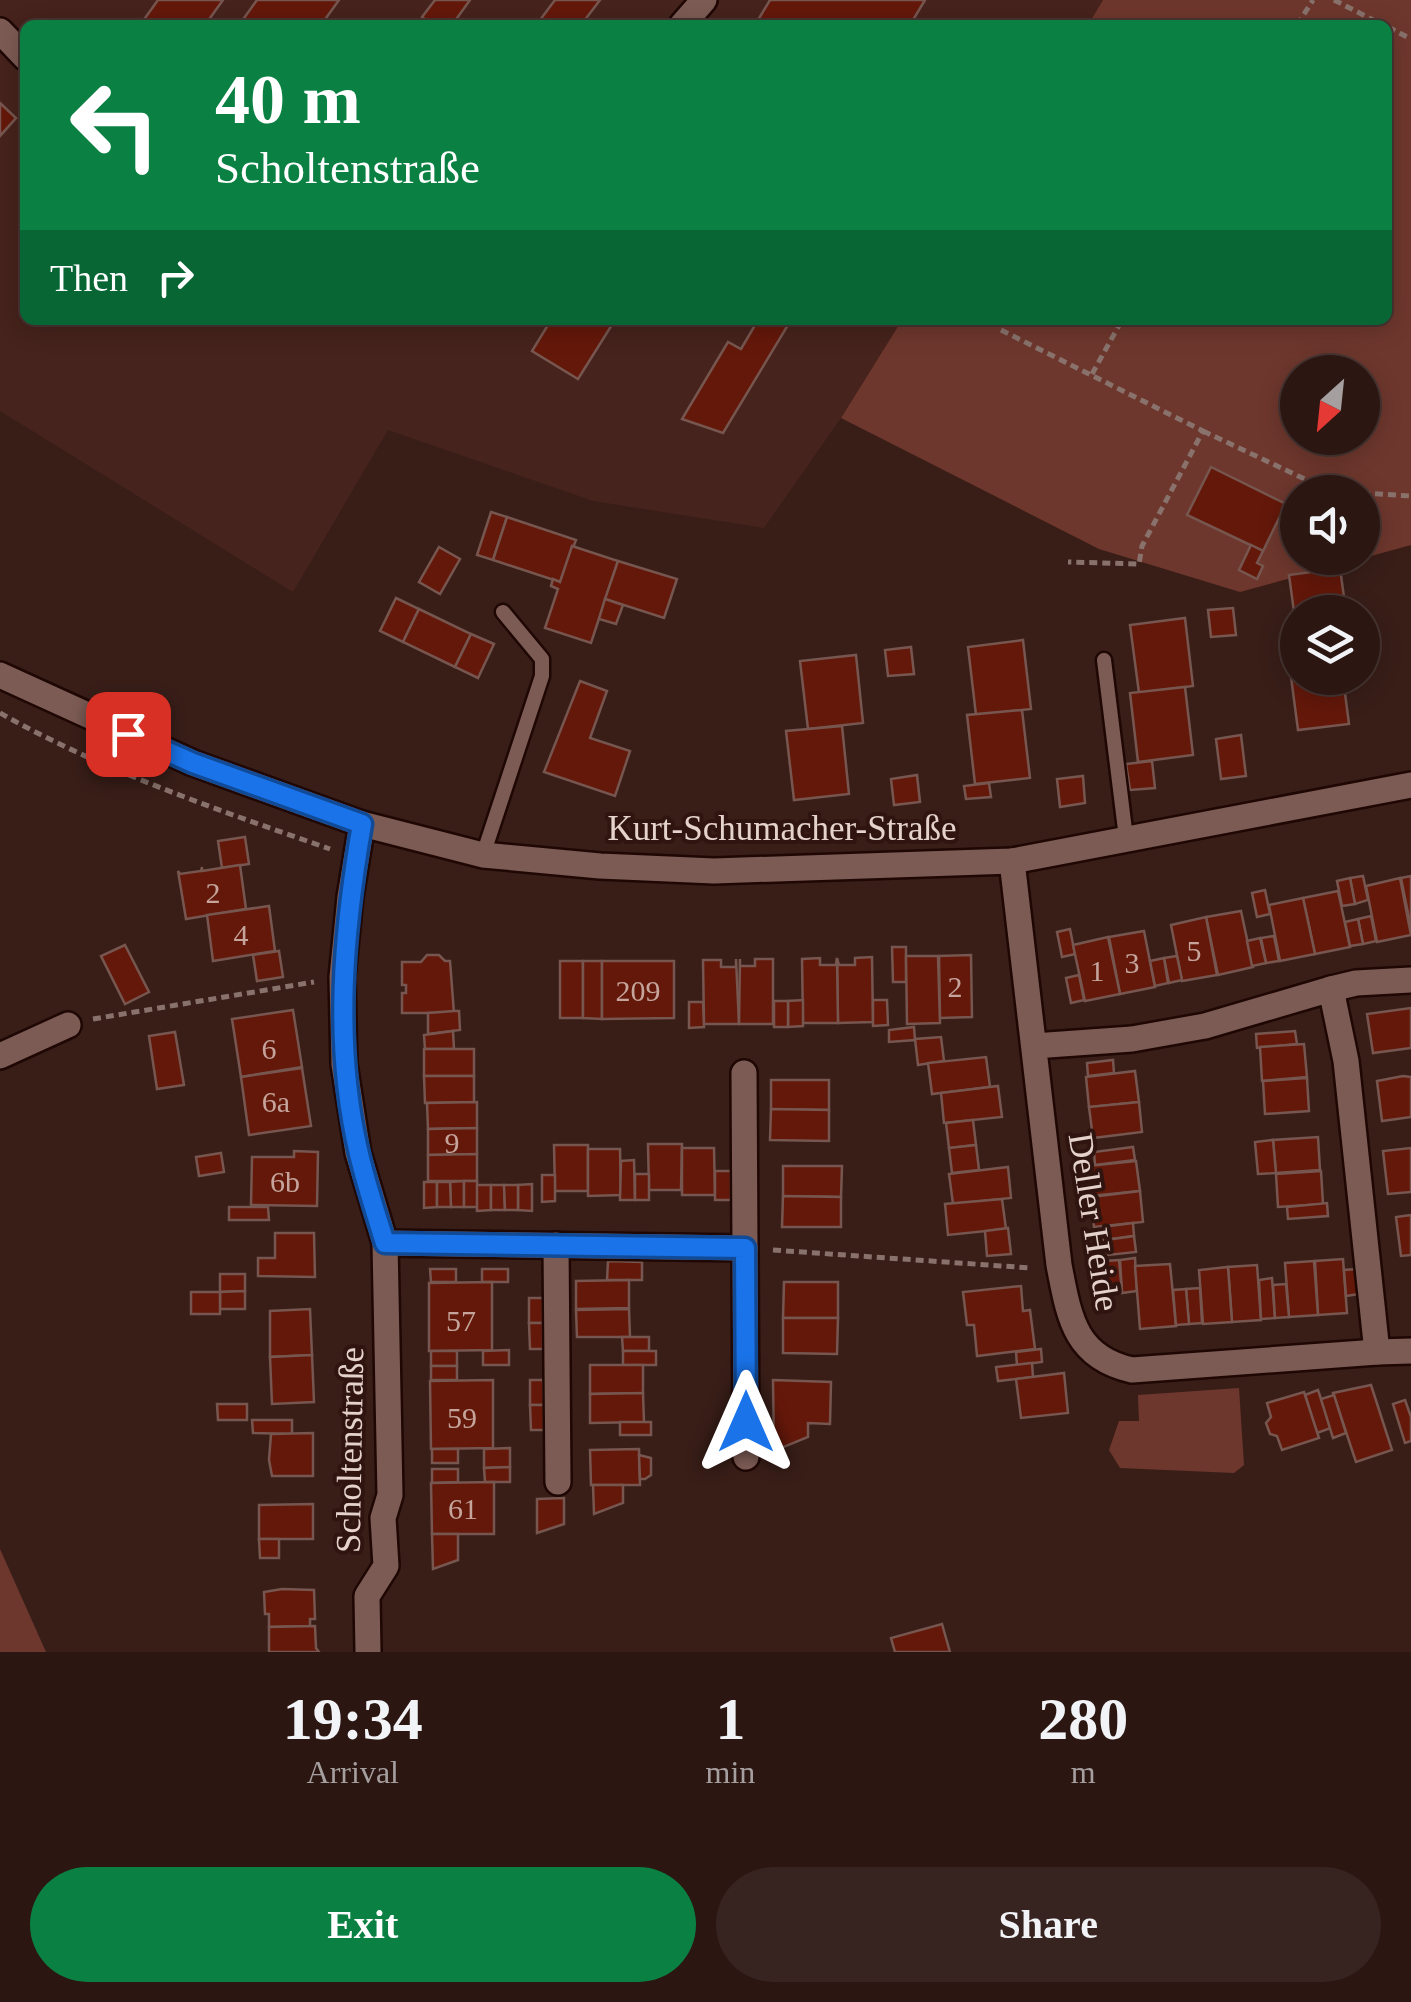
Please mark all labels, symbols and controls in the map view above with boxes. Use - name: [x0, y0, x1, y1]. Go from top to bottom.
- icon: left: [50, 60, 180, 190]
- text: 40 m: [215, 61, 361, 138]
- text: Scholtenstraße: [215, 143, 480, 193]
- icon: right: [148, 250, 203, 305]
- text: Then: [50, 257, 128, 299]
- north arrow: [1280, 355, 1380, 455]
- map controls: [1280, 355, 1380, 695]
- button: sound: [1280, 475, 1380, 575]
- button: layers: [1280, 595, 1380, 695]
- pin: [86, 692, 171, 777]
- icon: arrive: [101, 707, 156, 762]
- street label: Kurt-Schumacher-Straße: [607, 809, 957, 848]
- house number: 2: [206, 876, 221, 909]
- house number: 4: [234, 918, 249, 951]
- house number: 5: [1187, 934, 1202, 967]
- house number: 3: [1125, 946, 1140, 979]
- house number: 1: [1090, 954, 1105, 987]
- house number: 2: [948, 970, 963, 1003]
- house number: 209: [616, 974, 661, 1007]
- house number: 6: [262, 1032, 277, 1065]
- house number: 6a: [262, 1085, 290, 1118]
- house number: 9: [445, 1126, 460, 1159]
- street label: Deller Heide: [1061, 1130, 1127, 1314]
- house number: 6b: [270, 1165, 300, 1198]
- house number: 57: [446, 1304, 476, 1337]
- street label: Scholtenstraße: [329, 1347, 371, 1553]
- position arrow: [694, 1370, 798, 1474]
- house number: 59: [447, 1401, 477, 1434]
- house number: 61: [448, 1492, 478, 1525]
- text: 19:34: [283, 1686, 423, 1752]
- text: 1: [715, 1686, 745, 1752]
- text: 280: [1038, 1686, 1128, 1752]
- text: Arrival: [307, 1754, 399, 1790]
- text: min: [706, 1754, 755, 1790]
- text: m: [1071, 1754, 1096, 1790]
- button: Exit: [30, 1867, 696, 1982]
- button: Share: [716, 1867, 1381, 1982]

